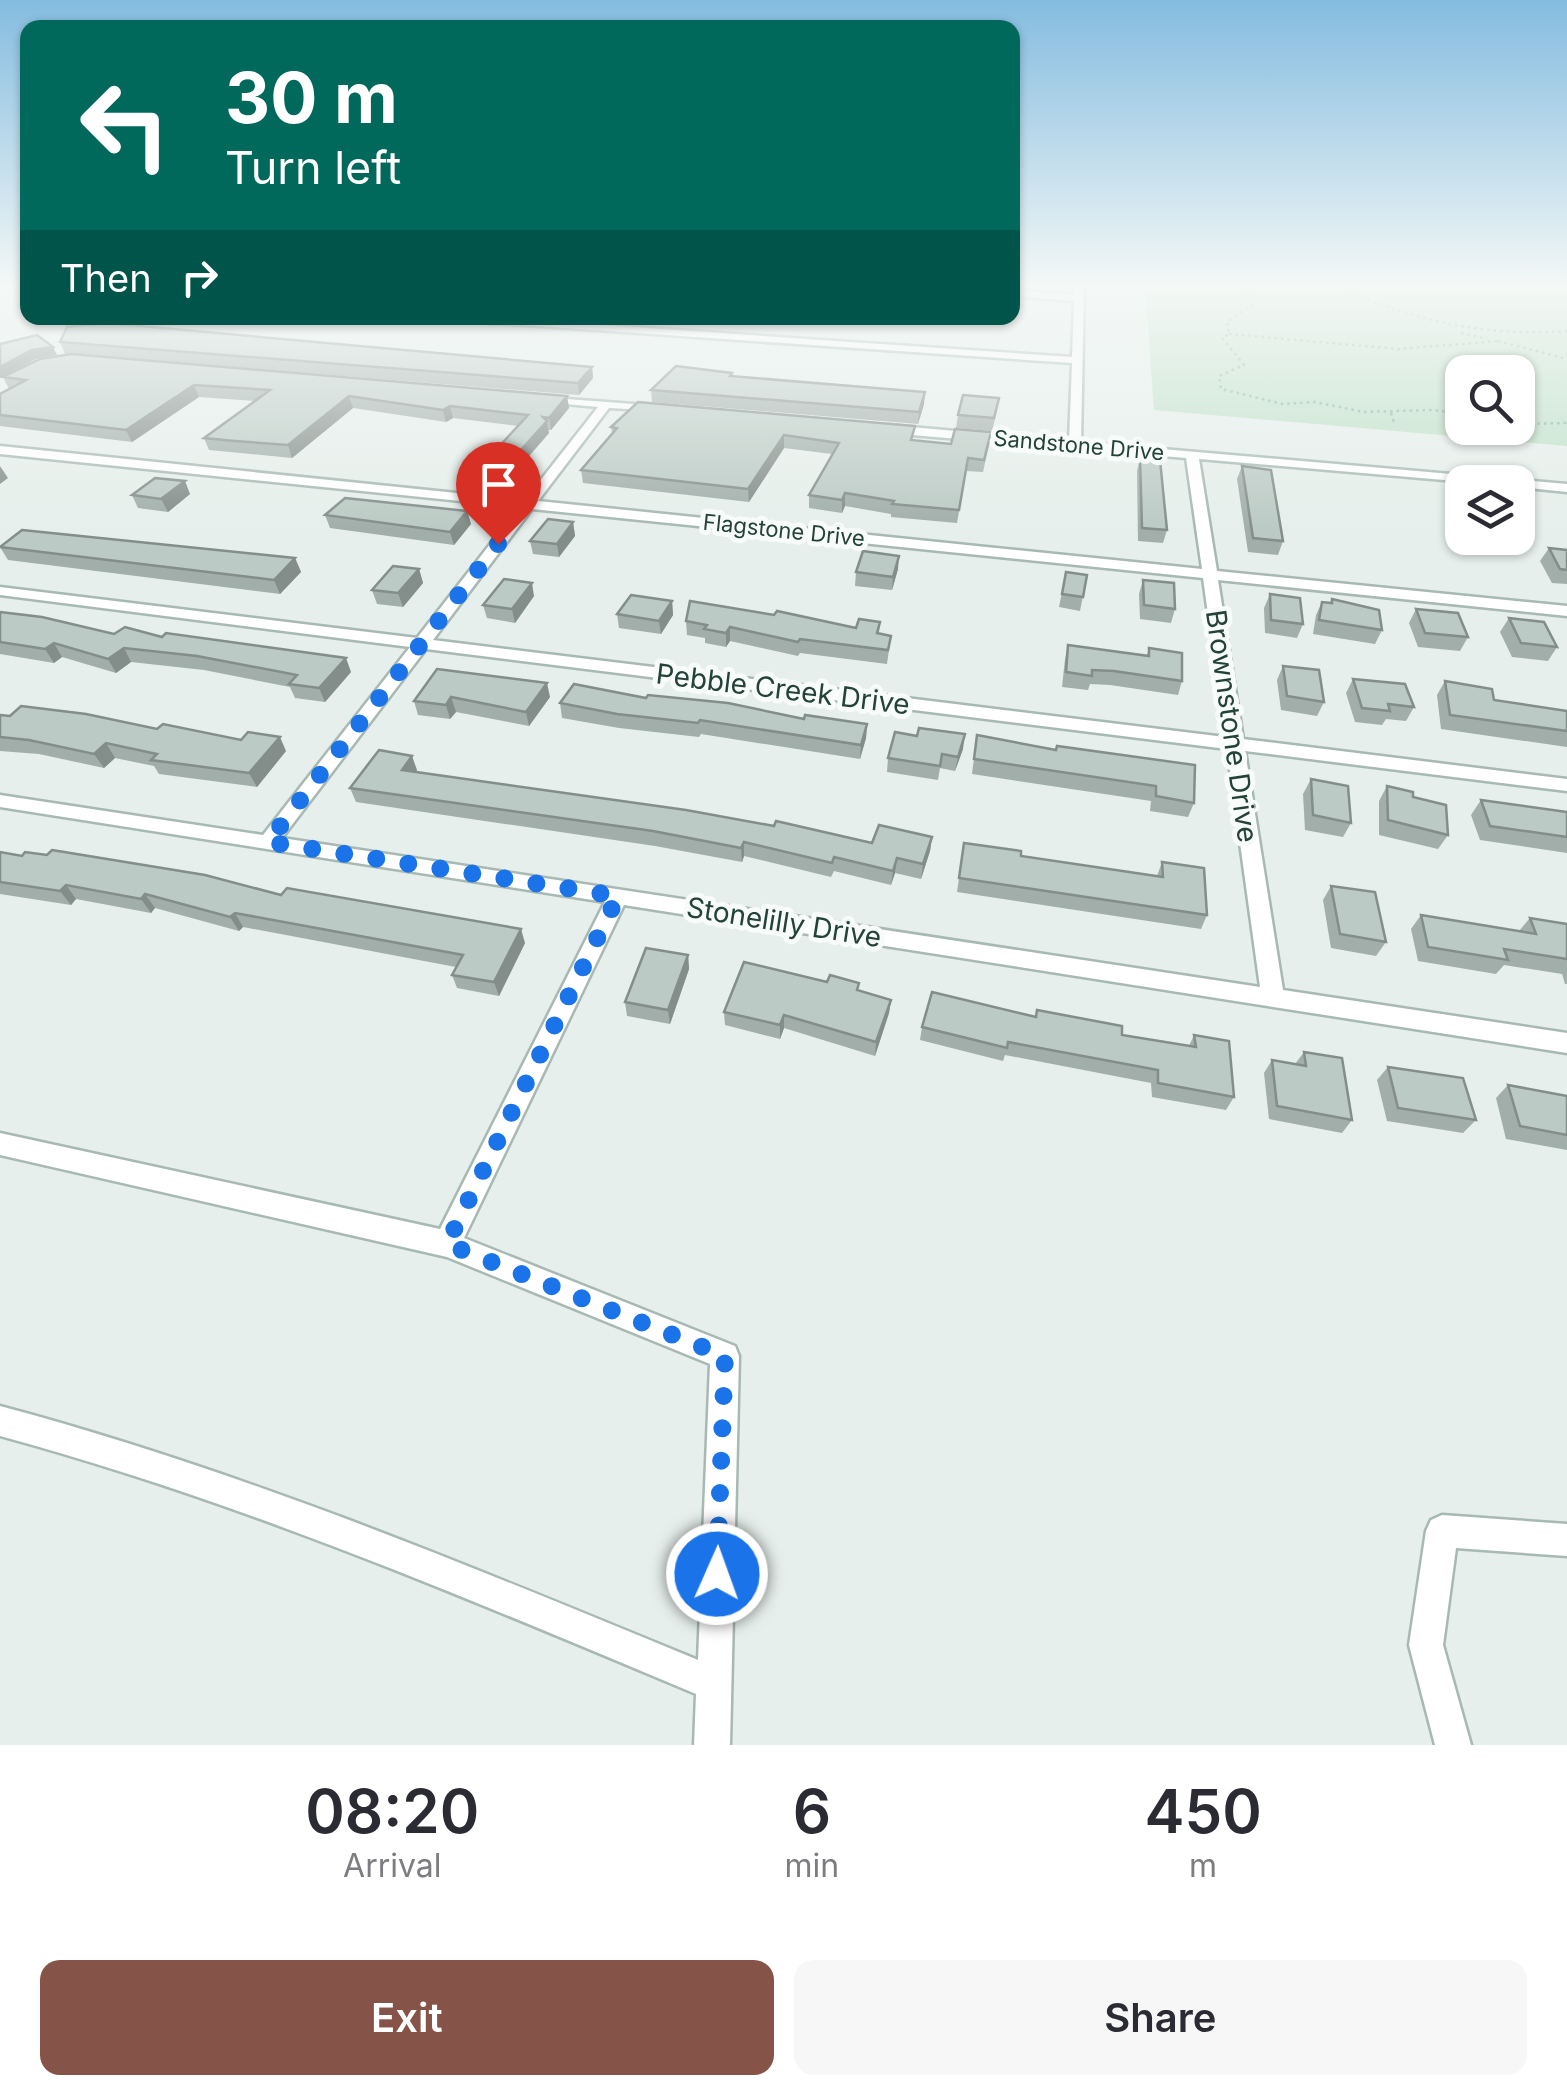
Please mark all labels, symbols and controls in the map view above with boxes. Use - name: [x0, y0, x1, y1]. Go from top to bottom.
- text: 30 m: [225, 55, 398, 140]
- icon: left: [60, 60, 190, 190]
- text: Turn left: [225, 140, 401, 195]
- icon: right: [172, 250, 227, 305]
- text: Then: [60, 255, 152, 301]
- map controls: [1445, 355, 1535, 555]
- button: search: [1445, 355, 1535, 445]
- street label: Sandstone Drive: [993, 425, 1165, 465]
- pin: [456, 442, 541, 545]
- icon: arrive: [471, 457, 526, 512]
- button: layers: [1445, 465, 1535, 555]
- street label: Flagstone Drive: [702, 509, 866, 551]
- street label: Brownstone Drive: [1199, 607, 1265, 845]
- street label: Pebble Creek Drive: [654, 657, 912, 721]
- street label: Stonelilly Drive: [684, 890, 884, 954]
- position arrow: [665, 1522, 769, 1626]
- text: 08:20: [305, 1775, 479, 1847]
- text: 6: [793, 1775, 831, 1847]
- text: 450: [1144, 1775, 1262, 1847]
- text: Arrival: [343, 1846, 442, 1885]
- text: min: [785, 1846, 839, 1885]
- text: m: [1189, 1846, 1217, 1885]
- button: Exit: [40, 1960, 774, 2075]
- button: Share: [794, 1960, 1527, 2075]

